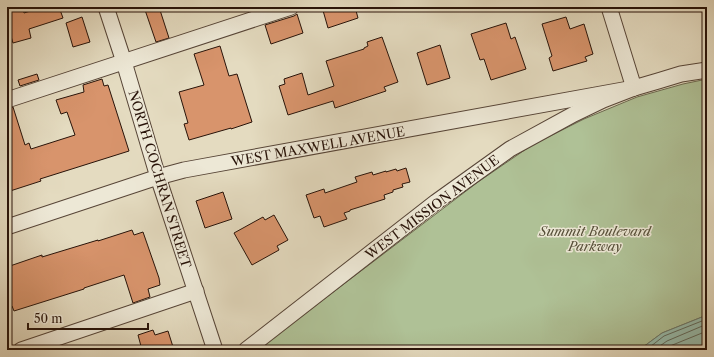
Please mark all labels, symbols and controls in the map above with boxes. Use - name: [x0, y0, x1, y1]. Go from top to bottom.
- street label: NORTH COCHRAN STREET: [125, 88, 195, 270]
- street label: WEST MAXWELL AVENUE: [229, 123, 406, 169]
- street label: WEST MISSION AVENUE: [361, 151, 502, 263]
- park label: Summit Boulevard Parkway: [538, 223, 652, 254]
- scale bar: [28, 305, 148, 331]
- text: 50 m: [34, 311, 63, 326]

